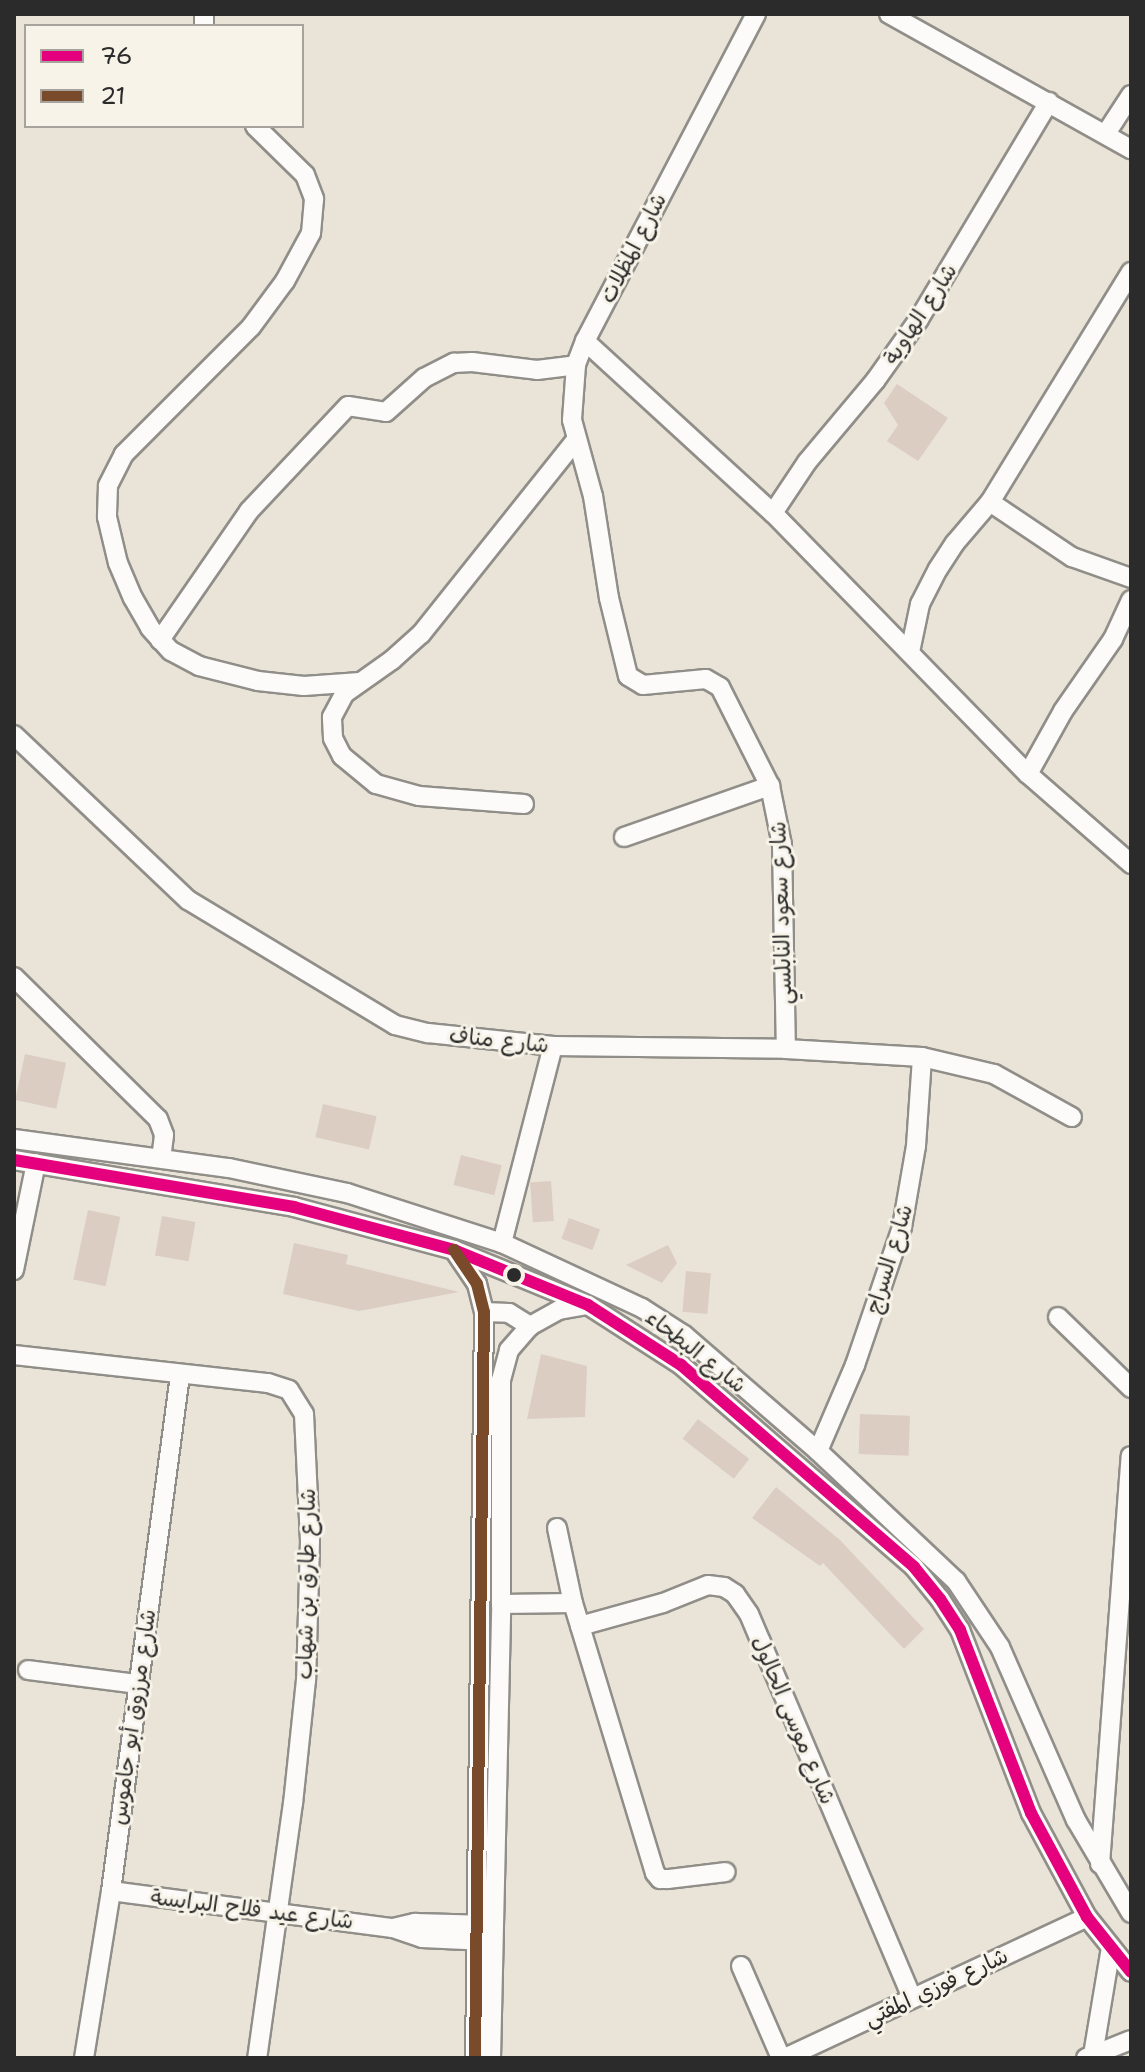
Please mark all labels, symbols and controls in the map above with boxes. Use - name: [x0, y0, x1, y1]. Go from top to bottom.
- legend: [24, 24, 304, 128]
- text: 76: [100, 40, 133, 72]
- text: 21: [100, 80, 126, 112]
- street label: شارع المظلات: [594, 189, 672, 307]
- street label: شارع الهاوية: [878, 259, 962, 369]
- street label: شارع سعود النابلسي: [765, 821, 797, 1005]
- street label: شارع مناف: [448, 1022, 550, 1058]
- street label: شارع السراج: [860, 1201, 918, 1317]
- unlabelled marker: [506, 1267, 522, 1283]
- street label: شارع البطحاء: [640, 1304, 752, 1398]
- street label: شارع طارق بن شهاب: [291, 1488, 321, 1680]
- street label: شارع مرزوق أبو جاموس: [105, 1608, 161, 1826]
- street label: شارع موسى الحالول: [747, 1632, 841, 1808]
- street label: شارع عيد فلاح البرايسة: [149, 1883, 355, 1935]
- street label: شارع فوزي المفتي: [860, 1942, 1012, 2032]

